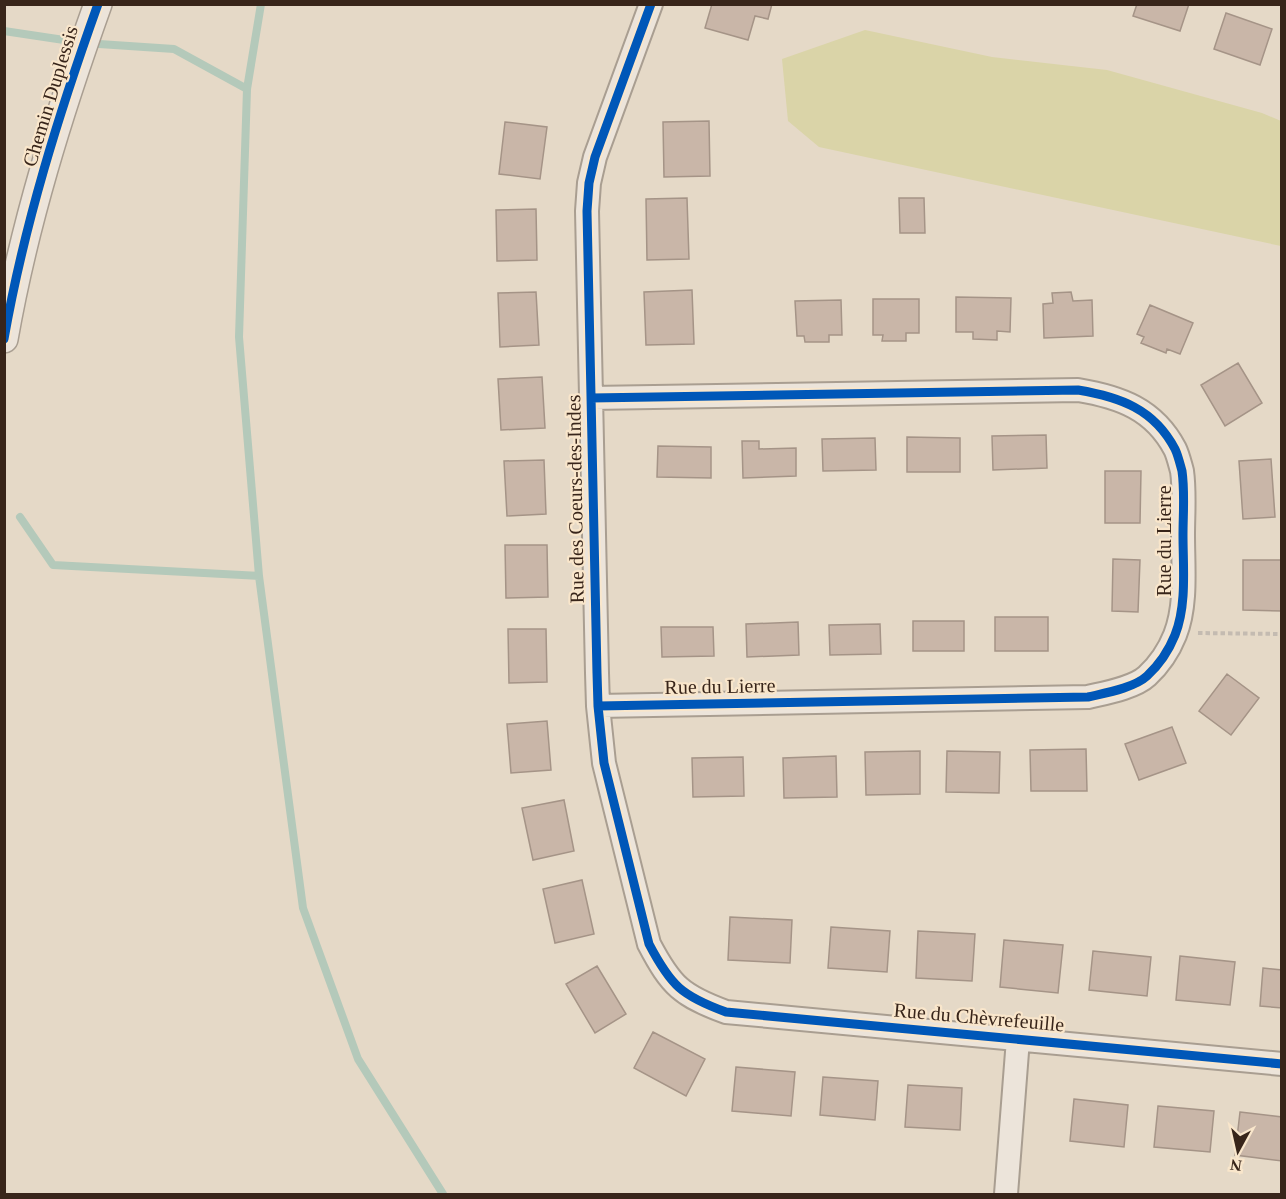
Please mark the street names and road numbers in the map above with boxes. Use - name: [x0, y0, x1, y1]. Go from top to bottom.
- street label: Chemin Duplessis: [18, 23, 83, 169]
- street label: Rue des Coeurs-des-Indes: [562, 394, 588, 604]
- street label: Rue du Lierre: [1153, 485, 1175, 597]
- street label: Rue du Lierre: [664, 674, 776, 698]
- street label: Rue du Chèvrefeuille: [893, 999, 1065, 1035]

